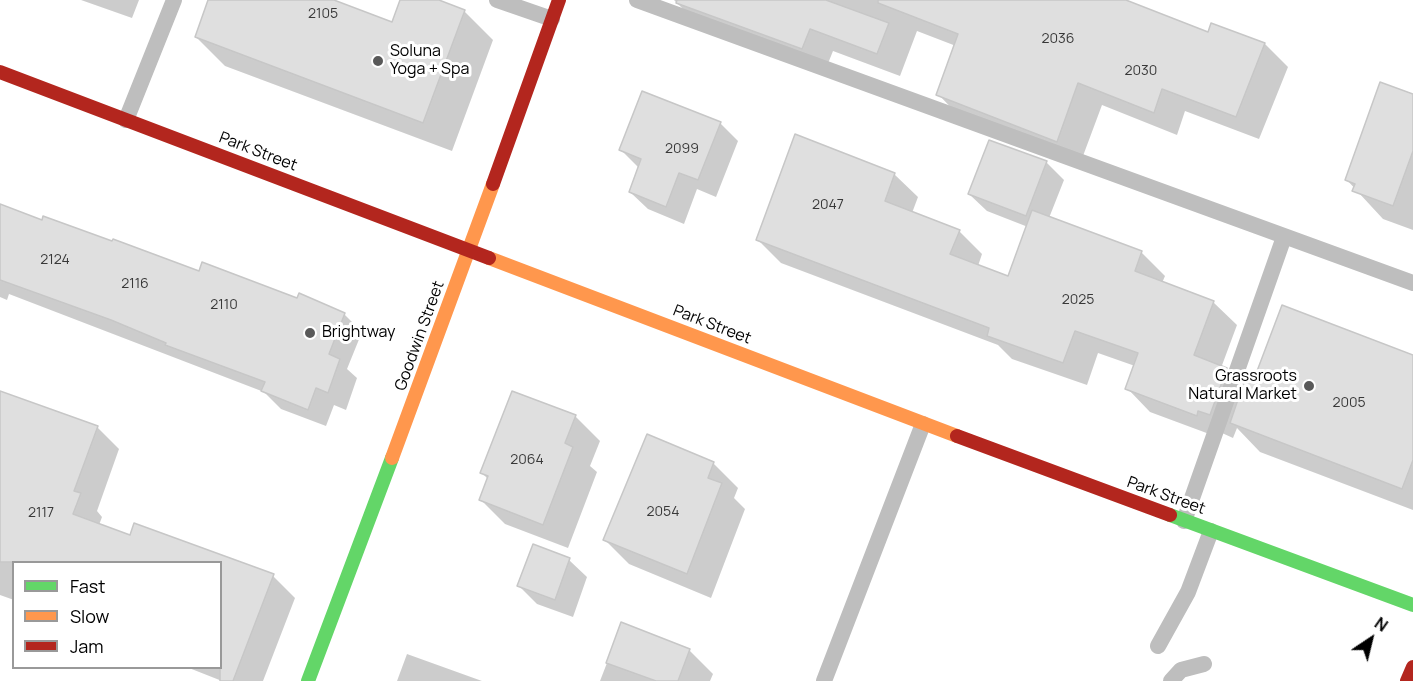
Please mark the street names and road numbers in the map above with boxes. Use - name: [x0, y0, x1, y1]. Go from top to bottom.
- street label: Park Street: [216, 128, 300, 176]
- street label: Goodwin Street: [391, 278, 449, 394]
- street label: Park Street: [670, 301, 754, 349]
- street label: Park Street: [1124, 473, 1208, 519]

